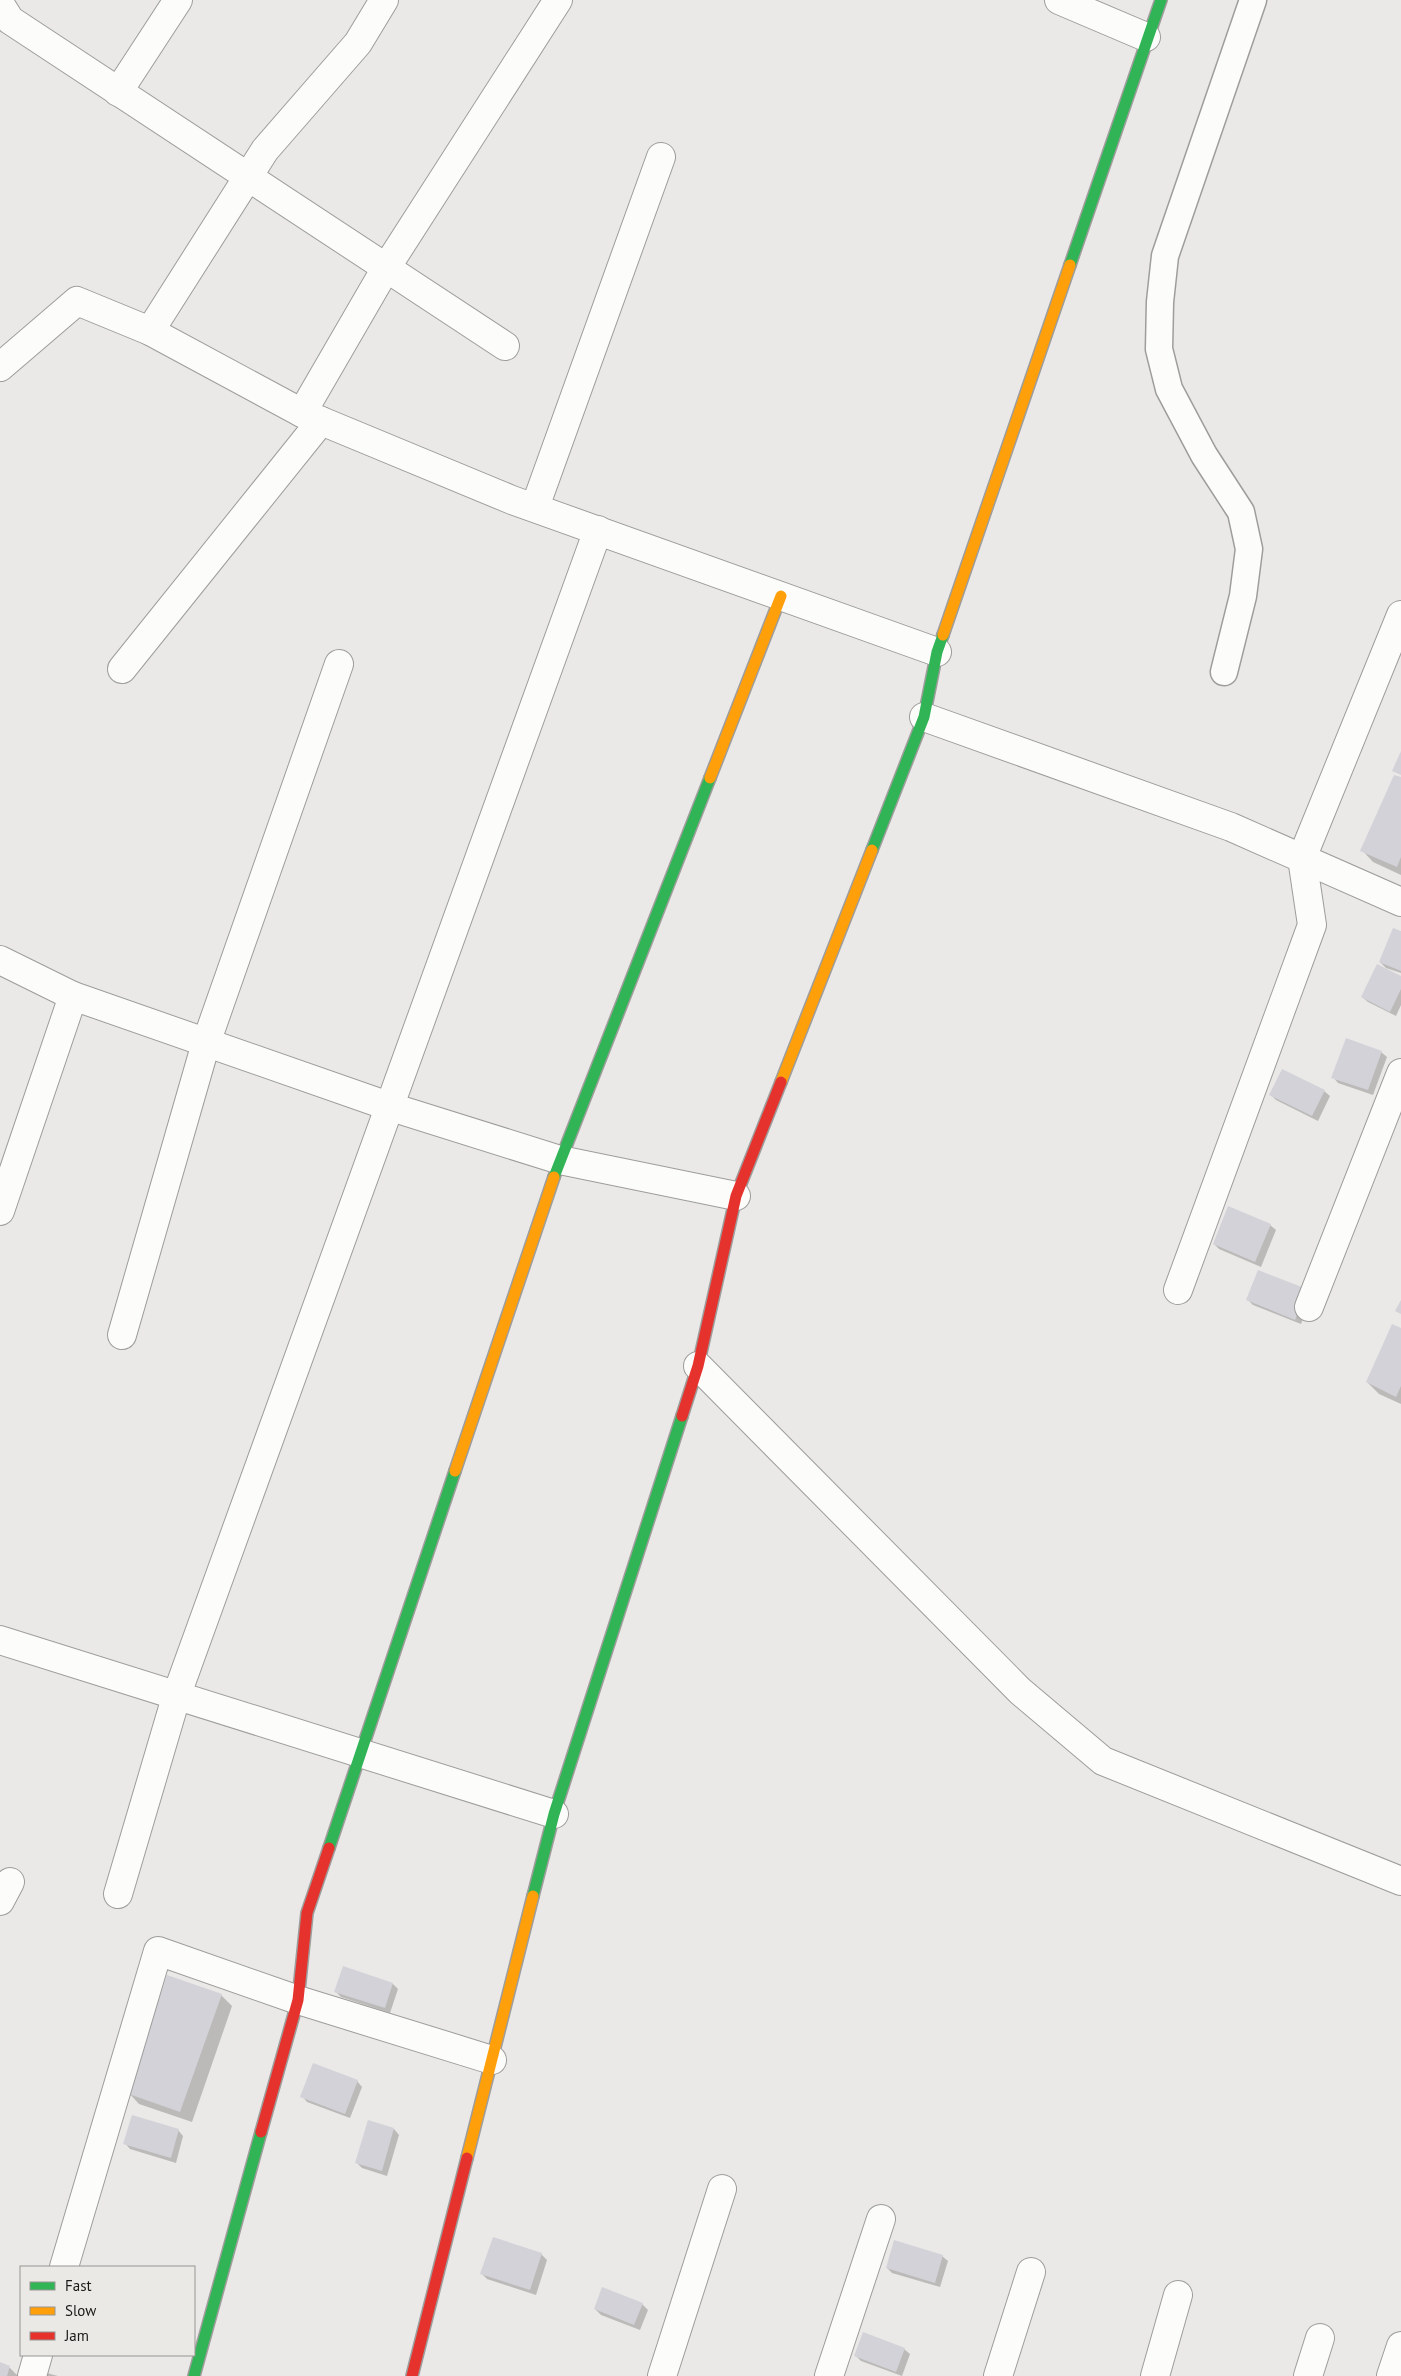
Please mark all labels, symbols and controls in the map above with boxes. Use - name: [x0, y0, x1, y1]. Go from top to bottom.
- legend: [20, 2266, 195, 2356]
- text: Fast: [65, 2276, 92, 2295]
- text: Slow: [65, 2301, 96, 2320]
- text: Jam: [64, 2326, 89, 2345]

